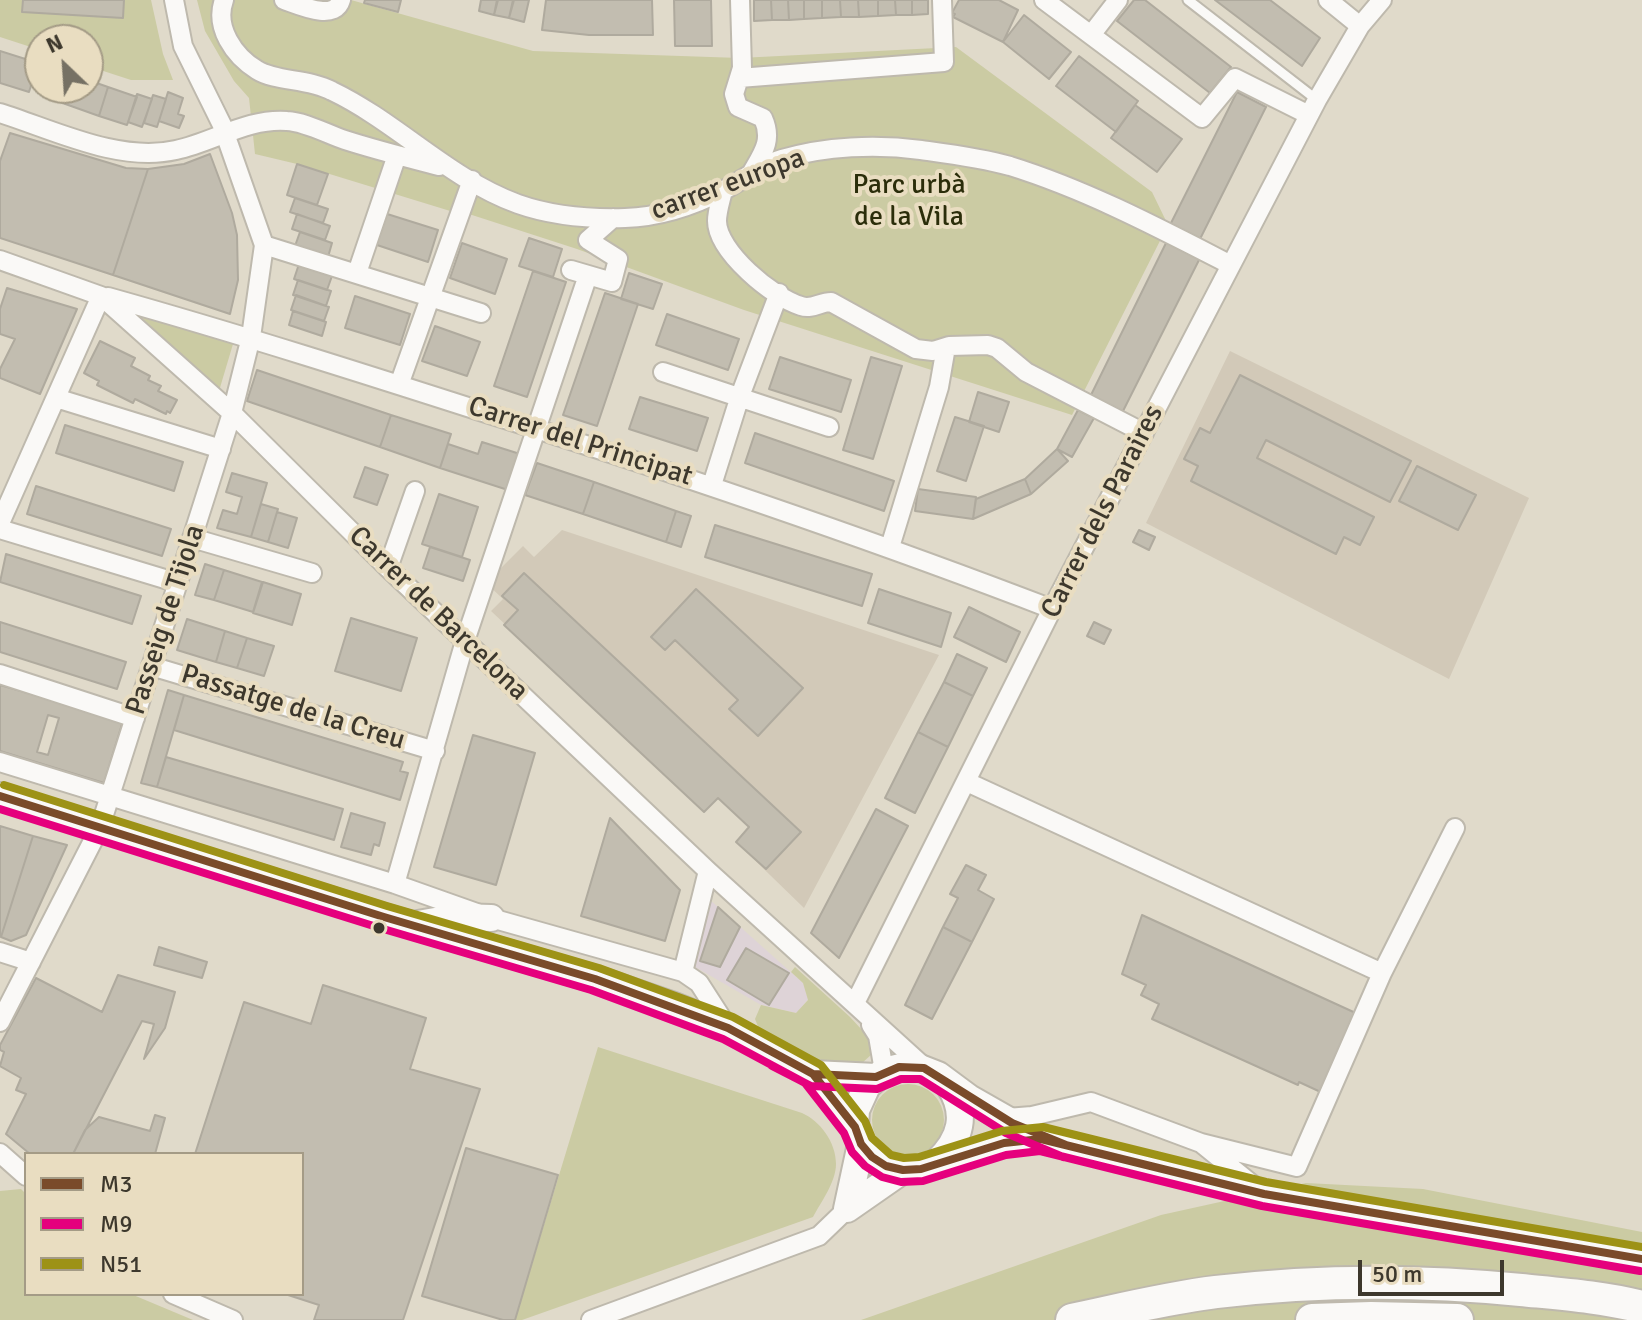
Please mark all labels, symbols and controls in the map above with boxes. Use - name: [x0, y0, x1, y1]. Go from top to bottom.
- north arrow: [24, 24, 104, 104]
- text: N: [42, 28, 67, 59]
- street label: carrer europa: [647, 142, 809, 228]
- park label: Parc urbà de la Vila: [852, 169, 966, 235]
- street label: Carrer del Principat: [464, 390, 696, 494]
- street label: Carrer dels Paraires: [1035, 400, 1171, 624]
- street label: Carrer de Barcelona: [341, 520, 535, 708]
- street label: Passeig de Tijola: [119, 521, 213, 719]
- street label: Passatge de la Creu: [177, 658, 409, 758]
- unlabelled marker: [371, 920, 387, 936]
- legend: [24, 1152, 304, 1296]
- text: M3: [100, 1169, 132, 1199]
- text: M9: [100, 1209, 132, 1239]
- scale bar: [1362, 1244, 1508, 1294]
- text: N51: [100, 1249, 142, 1279]
- text: 50 m: [1372, 1259, 1422, 1289]

